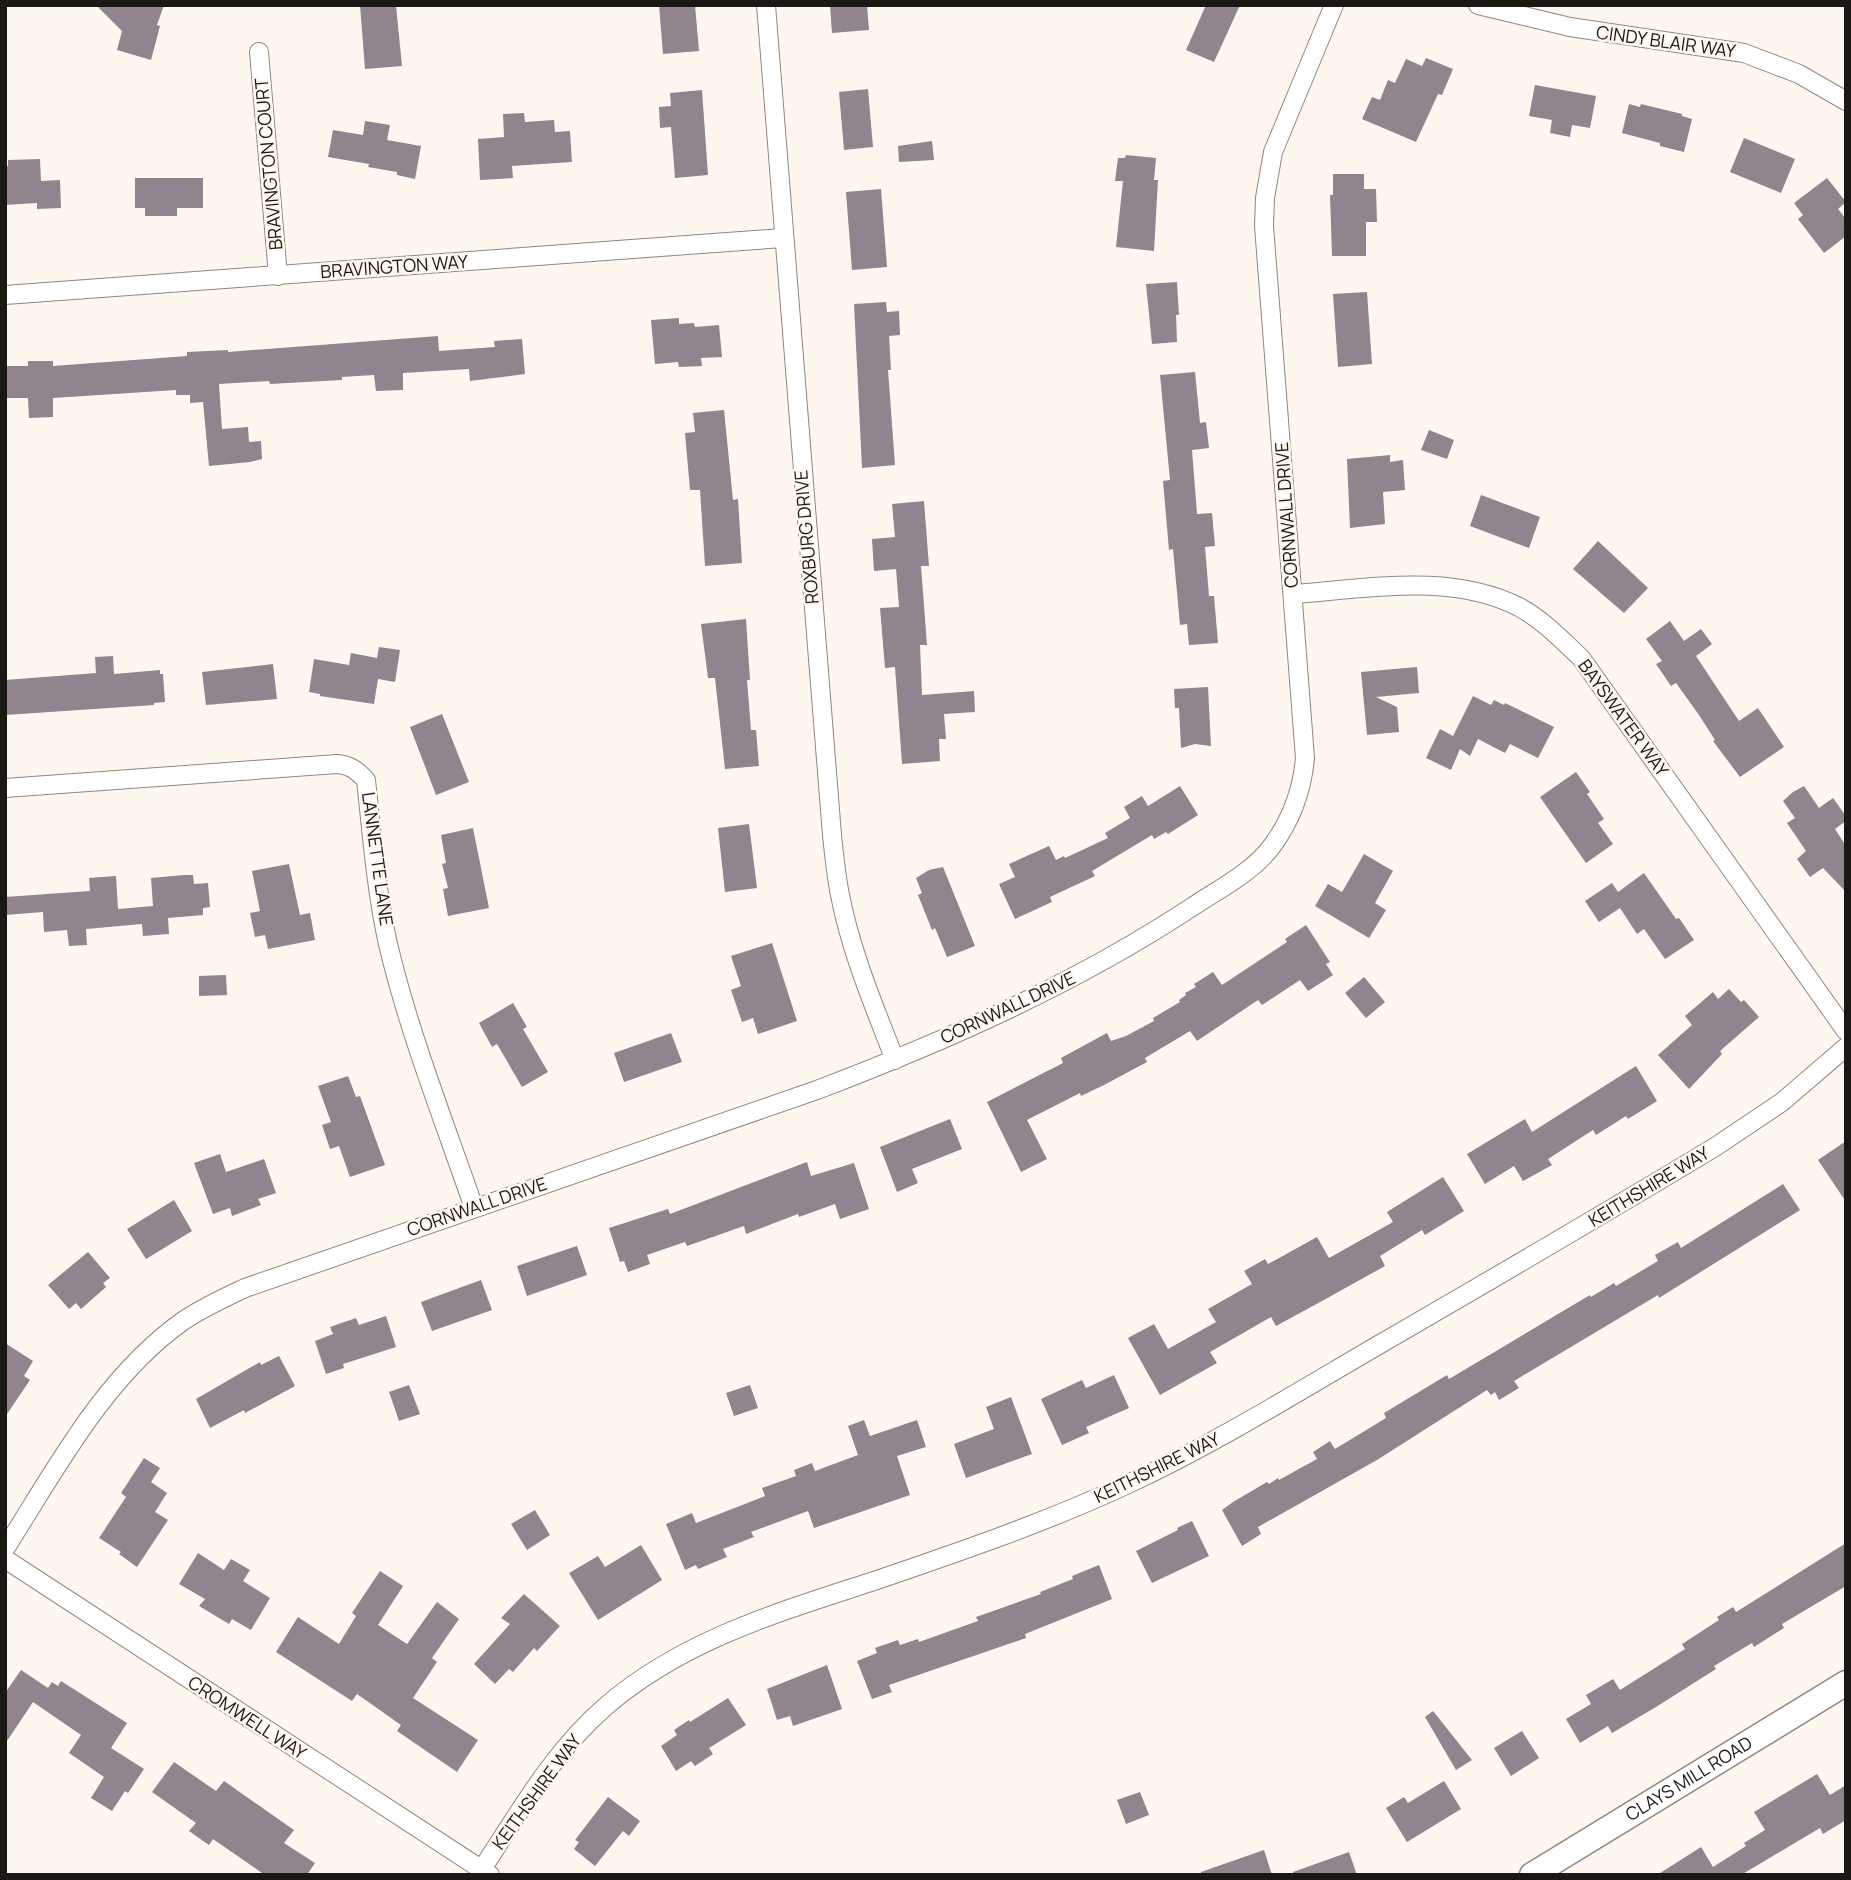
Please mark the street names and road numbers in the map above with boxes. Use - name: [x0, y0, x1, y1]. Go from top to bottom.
- street label: CINDY BLAIR WAY: [1595, 19, 1738, 63]
- street label: BRAVINGTON COURT: [249, 77, 287, 251]
- street label: BRAVINGTON WAY: [319, 249, 469, 283]
- street label: CORNWALL DRIVE: [1269, 441, 1303, 589]
- street label: ROXBURG DRIVE: [788, 469, 824, 605]
- street label: BAYSWATER WAY: [1573, 654, 1675, 782]
- street label: LANNETTE LANE: [357, 790, 399, 927]
- street label: CORNWALL DRIVE: [936, 965, 1079, 1049]
- street label: KEITHSHIRE WAY: [1584, 1140, 1714, 1232]
- street label: CORNWALL DRIVE: [404, 1171, 550, 1241]
- street label: KEITHSHIRE WAY: [1090, 1426, 1224, 1508]
- street label: CROMWELL WAY: [184, 1670, 312, 1765]
- street label: KEITHSHIRE WAY: [486, 1728, 587, 1854]
- street label: CLAYS MILL ROAD: [1621, 1730, 1756, 1826]

